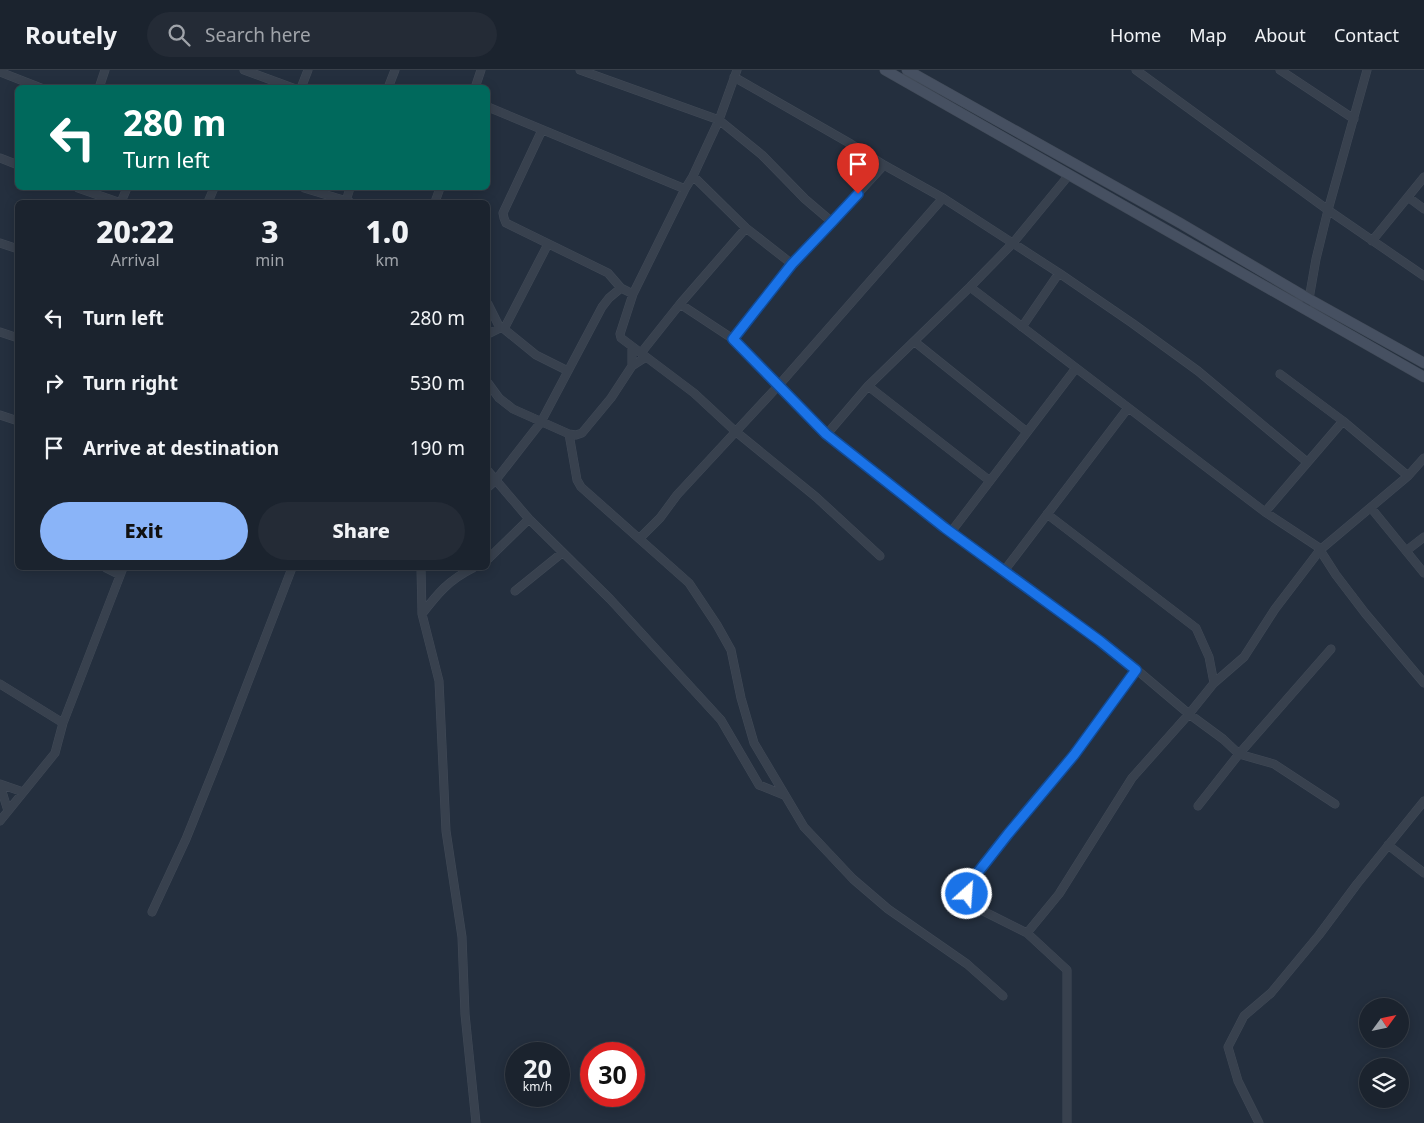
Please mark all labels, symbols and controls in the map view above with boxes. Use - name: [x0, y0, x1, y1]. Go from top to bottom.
- search box: [147, 12, 497, 57]
- text: Routely: [25, 18, 117, 51]
- icon: search: [165, 21, 193, 49]
- text: Search here: [205, 22, 311, 48]
- text: Home: [1110, 23, 1161, 47]
- text: Map: [1189, 23, 1227, 47]
- text: About: [1255, 23, 1306, 47]
- text: Contact: [1334, 23, 1399, 47]
- text: 280 m: [123, 99, 226, 146]
- icon: left: [40, 105, 105, 170]
- pin: [837, 143, 879, 194]
- text: Turn left: [123, 144, 210, 174]
- icon: arrive: [844, 150, 872, 178]
- text: 20:22: [96, 211, 174, 252]
- text: 3: [261, 211, 278, 252]
- text: 1.0: [366, 211, 409, 252]
- text: Arrival: [111, 249, 160, 271]
- text: min: [255, 249, 284, 271]
- text: km: [375, 249, 399, 271]
- icon: left: [40, 304, 68, 332]
- text: Turn left: [83, 305, 164, 331]
- text: 280 m: [410, 305, 465, 331]
- icon: right: [40, 369, 68, 397]
- text: Turn right: [83, 370, 178, 396]
- text: 530 m: [410, 370, 465, 396]
- icon: arrive: [40, 434, 68, 462]
- text: Arrive at destination: [83, 435, 279, 461]
- text: 190 m: [410, 435, 465, 461]
- button: Exit: [40, 502, 248, 560]
- button: Share: [258, 502, 465, 560]
- position arrow: [940, 867, 992, 919]
- north arrow: [1359, 998, 1409, 1048]
- map controls: [1359, 998, 1409, 1108]
- speed limit sign: 30: [580, 1042, 645, 1107]
- text: 20: [523, 1051, 552, 1085]
- button: layers: [1359, 1058, 1409, 1108]
- text: km/h: [523, 1078, 552, 1095]

